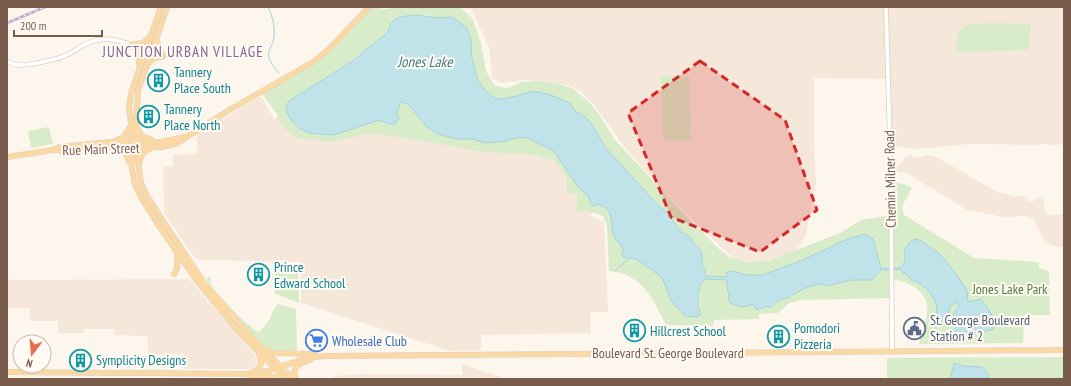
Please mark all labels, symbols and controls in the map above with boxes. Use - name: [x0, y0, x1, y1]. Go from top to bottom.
- scale bar: [14, 12, 102, 38]
- text: 200 m: [20, 18, 47, 33]
- district label: JUNCTION URBAN VILLAGE: [101, 42, 264, 61]
- water label: Jones Lake: [396, 52, 453, 71]
- place label: Tannery Place South: [174, 63, 231, 97]
- building icon: Tannery Place South: [145, 67, 171, 93]
- place label: Tannery Place North: [164, 100, 220, 134]
- building icon: Tannery Place North: [135, 104, 161, 130]
- street label: Chemin Milner Road: [880, 130, 900, 228]
- street label: Rue Main Street: [62, 139, 140, 159]
- place label: Prince Edward School: [274, 258, 346, 292]
- building icon: Prince Edward School: [246, 262, 272, 288]
- park label: Jones Lake Park: [971, 280, 1048, 298]
- place label: St. George Boulevard Station # 2: [930, 311, 1030, 345]
- public building icon: St. George Boulevard Station # 2: [901, 315, 927, 341]
- building icon: Hillcrest School: [621, 318, 647, 344]
- place label: Pomodori Pizzeria: [794, 319, 840, 353]
- place label: Hillcrest School: [650, 322, 726, 340]
- building icon: Pomodori Pizzeria: [766, 323, 792, 349]
- supermarket icon: Wholesale Club: [304, 328, 330, 354]
- place label: Wholesale Club: [332, 332, 407, 350]
- north arrow: [12, 334, 52, 374]
- street label: Boulevard St. George Boulevard: [592, 344, 744, 362]
- building icon: Symplicity Designs: [68, 347, 94, 373]
- place label: Symplicity Designs: [96, 351, 186, 369]
- text: N: [24, 356, 34, 371]

